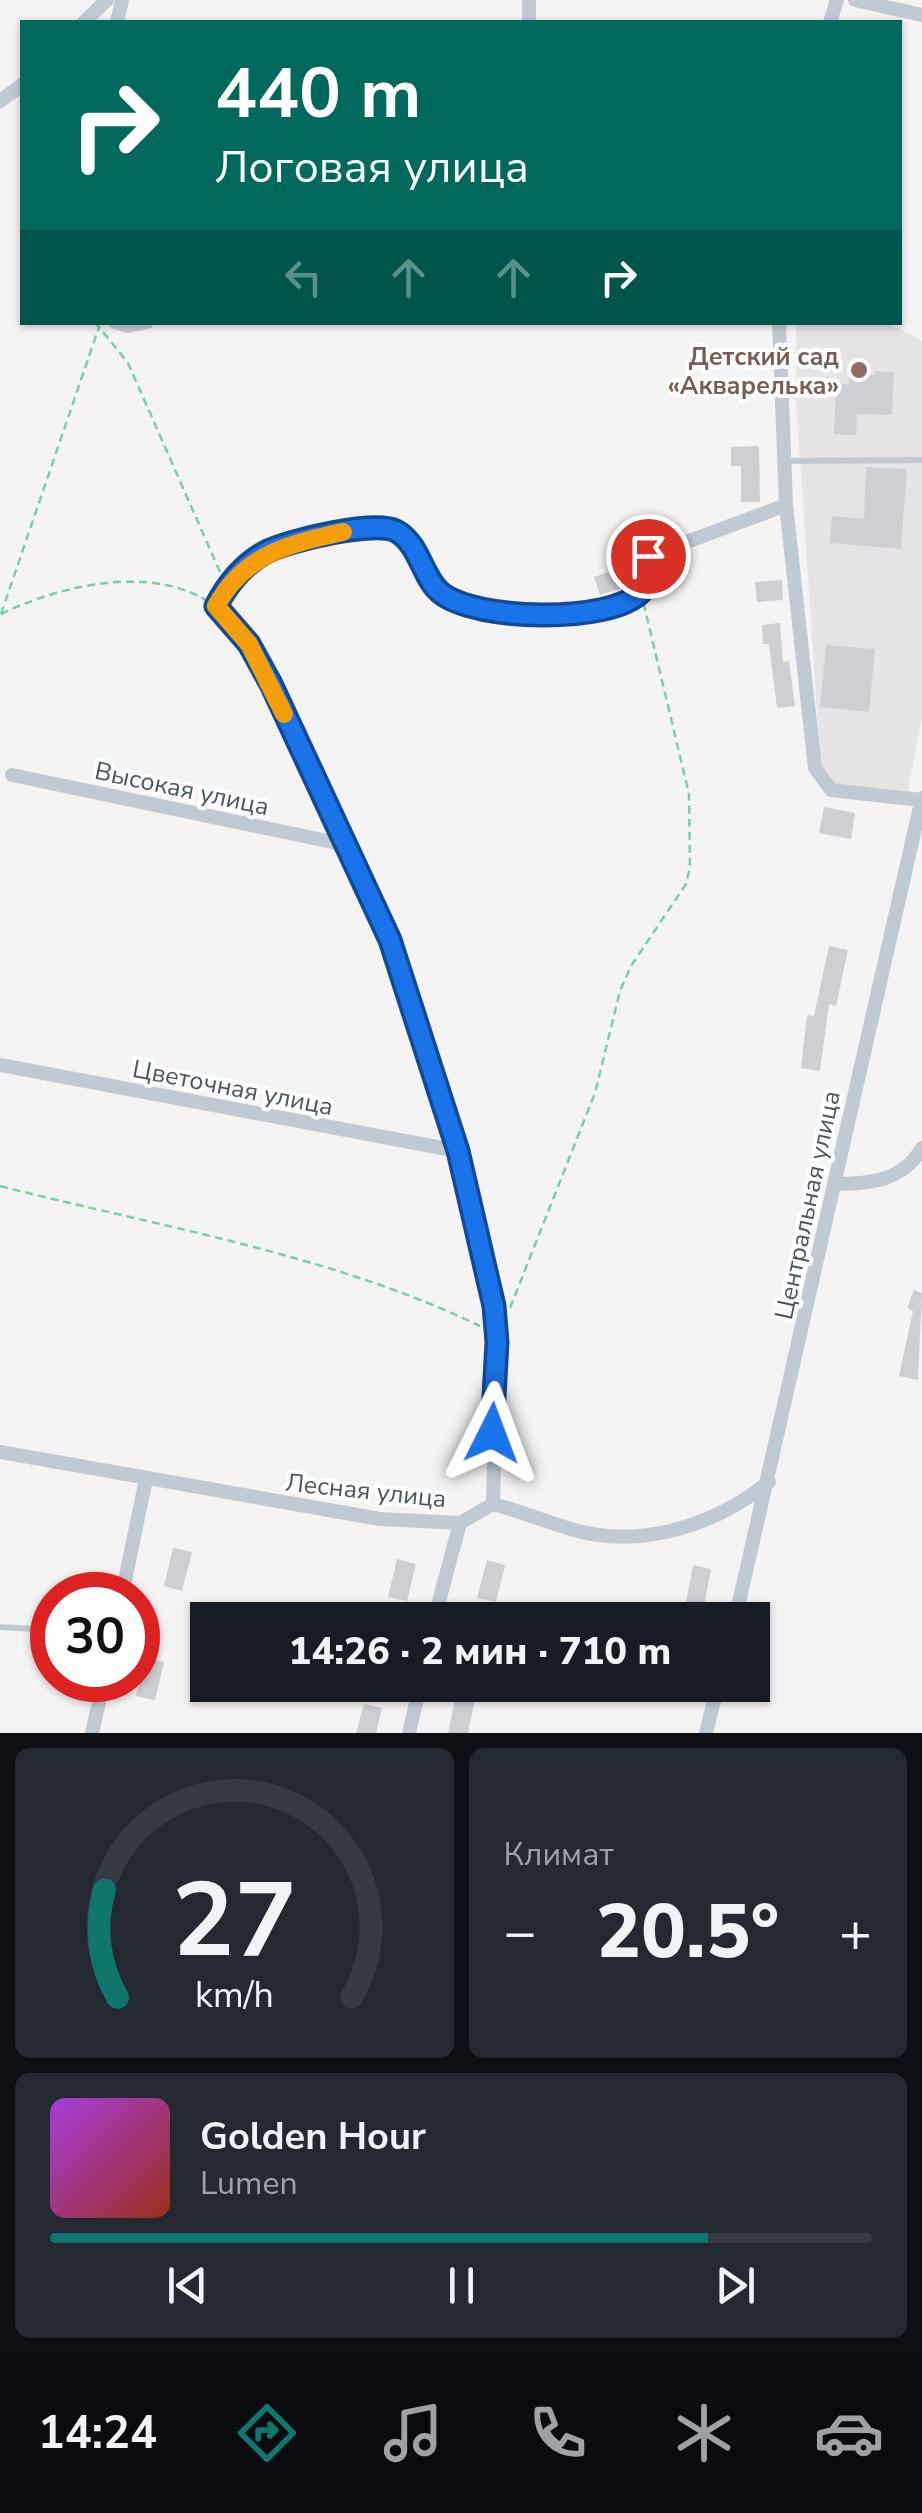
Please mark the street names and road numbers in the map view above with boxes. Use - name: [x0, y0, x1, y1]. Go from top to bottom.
- street label: Высокая улица: [92, 754, 272, 824]
- street label: Цветочная улица: [130, 1052, 336, 1124]
- street label: Центральная улица: [767, 1088, 849, 1323]
- street label: Лесная улица: [284, 1466, 448, 1516]

